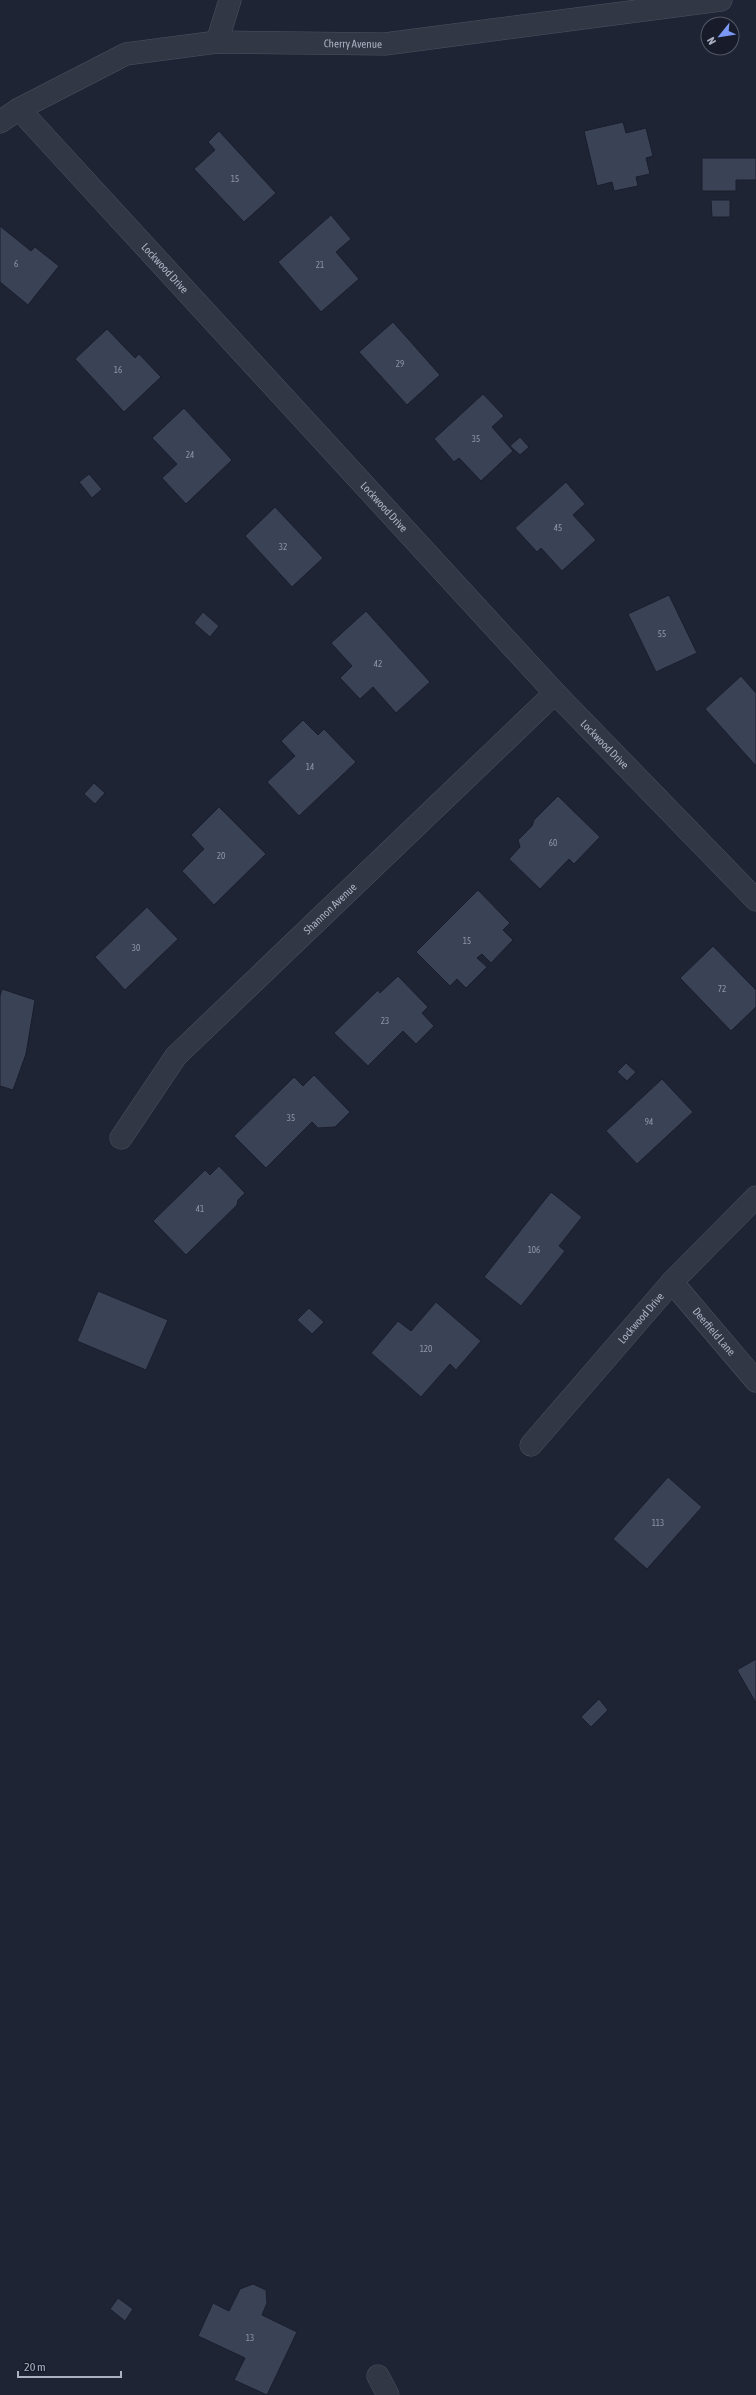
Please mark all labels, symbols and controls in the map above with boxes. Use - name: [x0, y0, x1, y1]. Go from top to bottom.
- north arrow: [700, 16, 740, 56]
- text: N: [705, 35, 718, 47]
- street label: Cherry Avenue: [324, 37, 382, 50]
- house number: 15: [231, 174, 239, 184]
- street label: Lockwood Drive: [139, 241, 191, 296]
- house number: 6: [14, 259, 18, 269]
- house number: 21: [316, 260, 324, 270]
- house number: 29: [396, 359, 404, 369]
- house number: 16: [114, 365, 122, 375]
- house number: 35: [472, 434, 480, 444]
- house number: 24: [186, 450, 194, 460]
- street label: Lockwood Drive: [358, 479, 410, 534]
- house number: 45: [554, 523, 562, 533]
- house number: 32: [279, 542, 287, 552]
- house number: 55: [658, 629, 666, 639]
- house number: 42: [374, 659, 382, 669]
- street label: Lockwood Drive: [578, 717, 631, 771]
- house number: 14: [306, 762, 314, 772]
- house number: 60: [549, 838, 557, 848]
- house number: 20: [217, 851, 225, 861]
- street label: Shannon Avenue: [301, 881, 359, 936]
- house number: 15: [463, 936, 471, 946]
- house number: 30: [132, 943, 140, 953]
- house number: 72: [718, 984, 726, 994]
- house number: 23: [381, 1016, 389, 1026]
- house number: 35: [287, 1113, 295, 1123]
- house number: 94: [645, 1117, 653, 1127]
- house number: 41: [196, 1204, 204, 1214]
- house number: 106: [528, 1245, 540, 1255]
- street label: Lockwood Drive: [616, 1290, 666, 1346]
- street label: Deerfield Lane: [690, 1305, 738, 1358]
- house number: 120: [420, 1344, 432, 1354]
- house number: 113: [652, 1518, 664, 1528]
- house number: 13: [246, 2333, 254, 2343]
- scale bar: [18, 2353, 121, 2379]
- text: 20 m: [24, 2360, 46, 2374]

